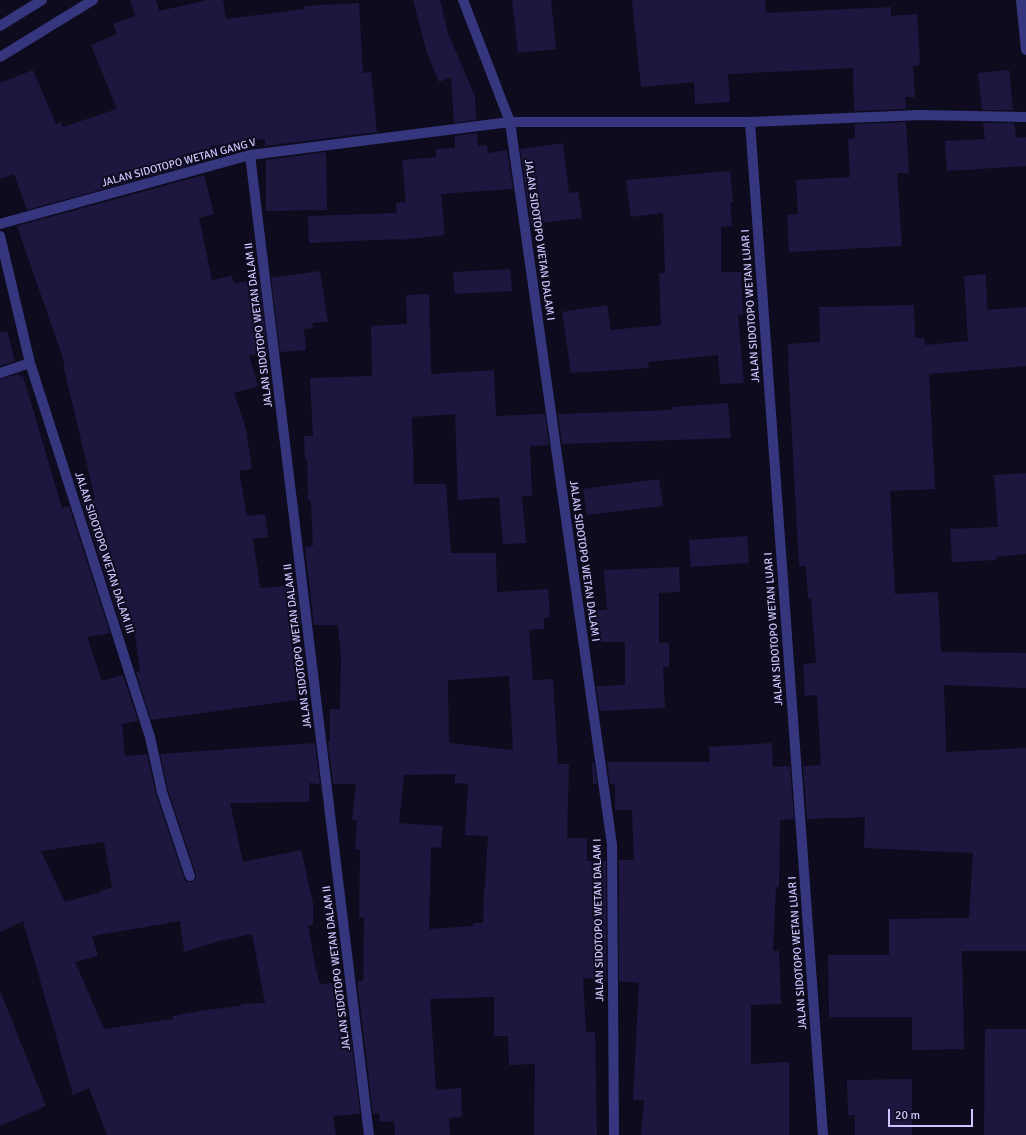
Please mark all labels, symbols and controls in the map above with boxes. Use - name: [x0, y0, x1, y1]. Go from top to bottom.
- street label: JALAN SIDOTOPO WETAN GANG V: [100, 136, 258, 190]
- street label: JALAN SIDOTOPO WETAN DALAM I: [521, 158, 557, 322]
- street label: JALAN SIDOTOPO WETAN LUAR I: [739, 229, 763, 383]
- street label: JALAN SIDOTOPO WETAN DALAM II: [242, 242, 276, 408]
- street label: JALAN SIDOTOPO WETAN DALAM III: [72, 470, 136, 636]
- street label: JALAN SIDOTOPO WETAN DALAM I: [566, 479, 602, 643]
- street label: JALAN SIDOTOPO WETAN LUAR I: [762, 552, 786, 706]
- street label: JALAN SIDOTOPO WETAN DALAM II: [281, 563, 315, 729]
- street label: JALAN SIDOTOPO WETAN DALAM I: [591, 838, 607, 1002]
- street label: JALAN SIDOTOPO WETAN LUAR I: [786, 876, 810, 1030]
- street label: JALAN SIDOTOPO WETAN DALAM II: [320, 885, 354, 1051]
- scale bar: [890, 1101, 975, 1127]
- text: 20 m: [895, 1108, 920, 1123]

